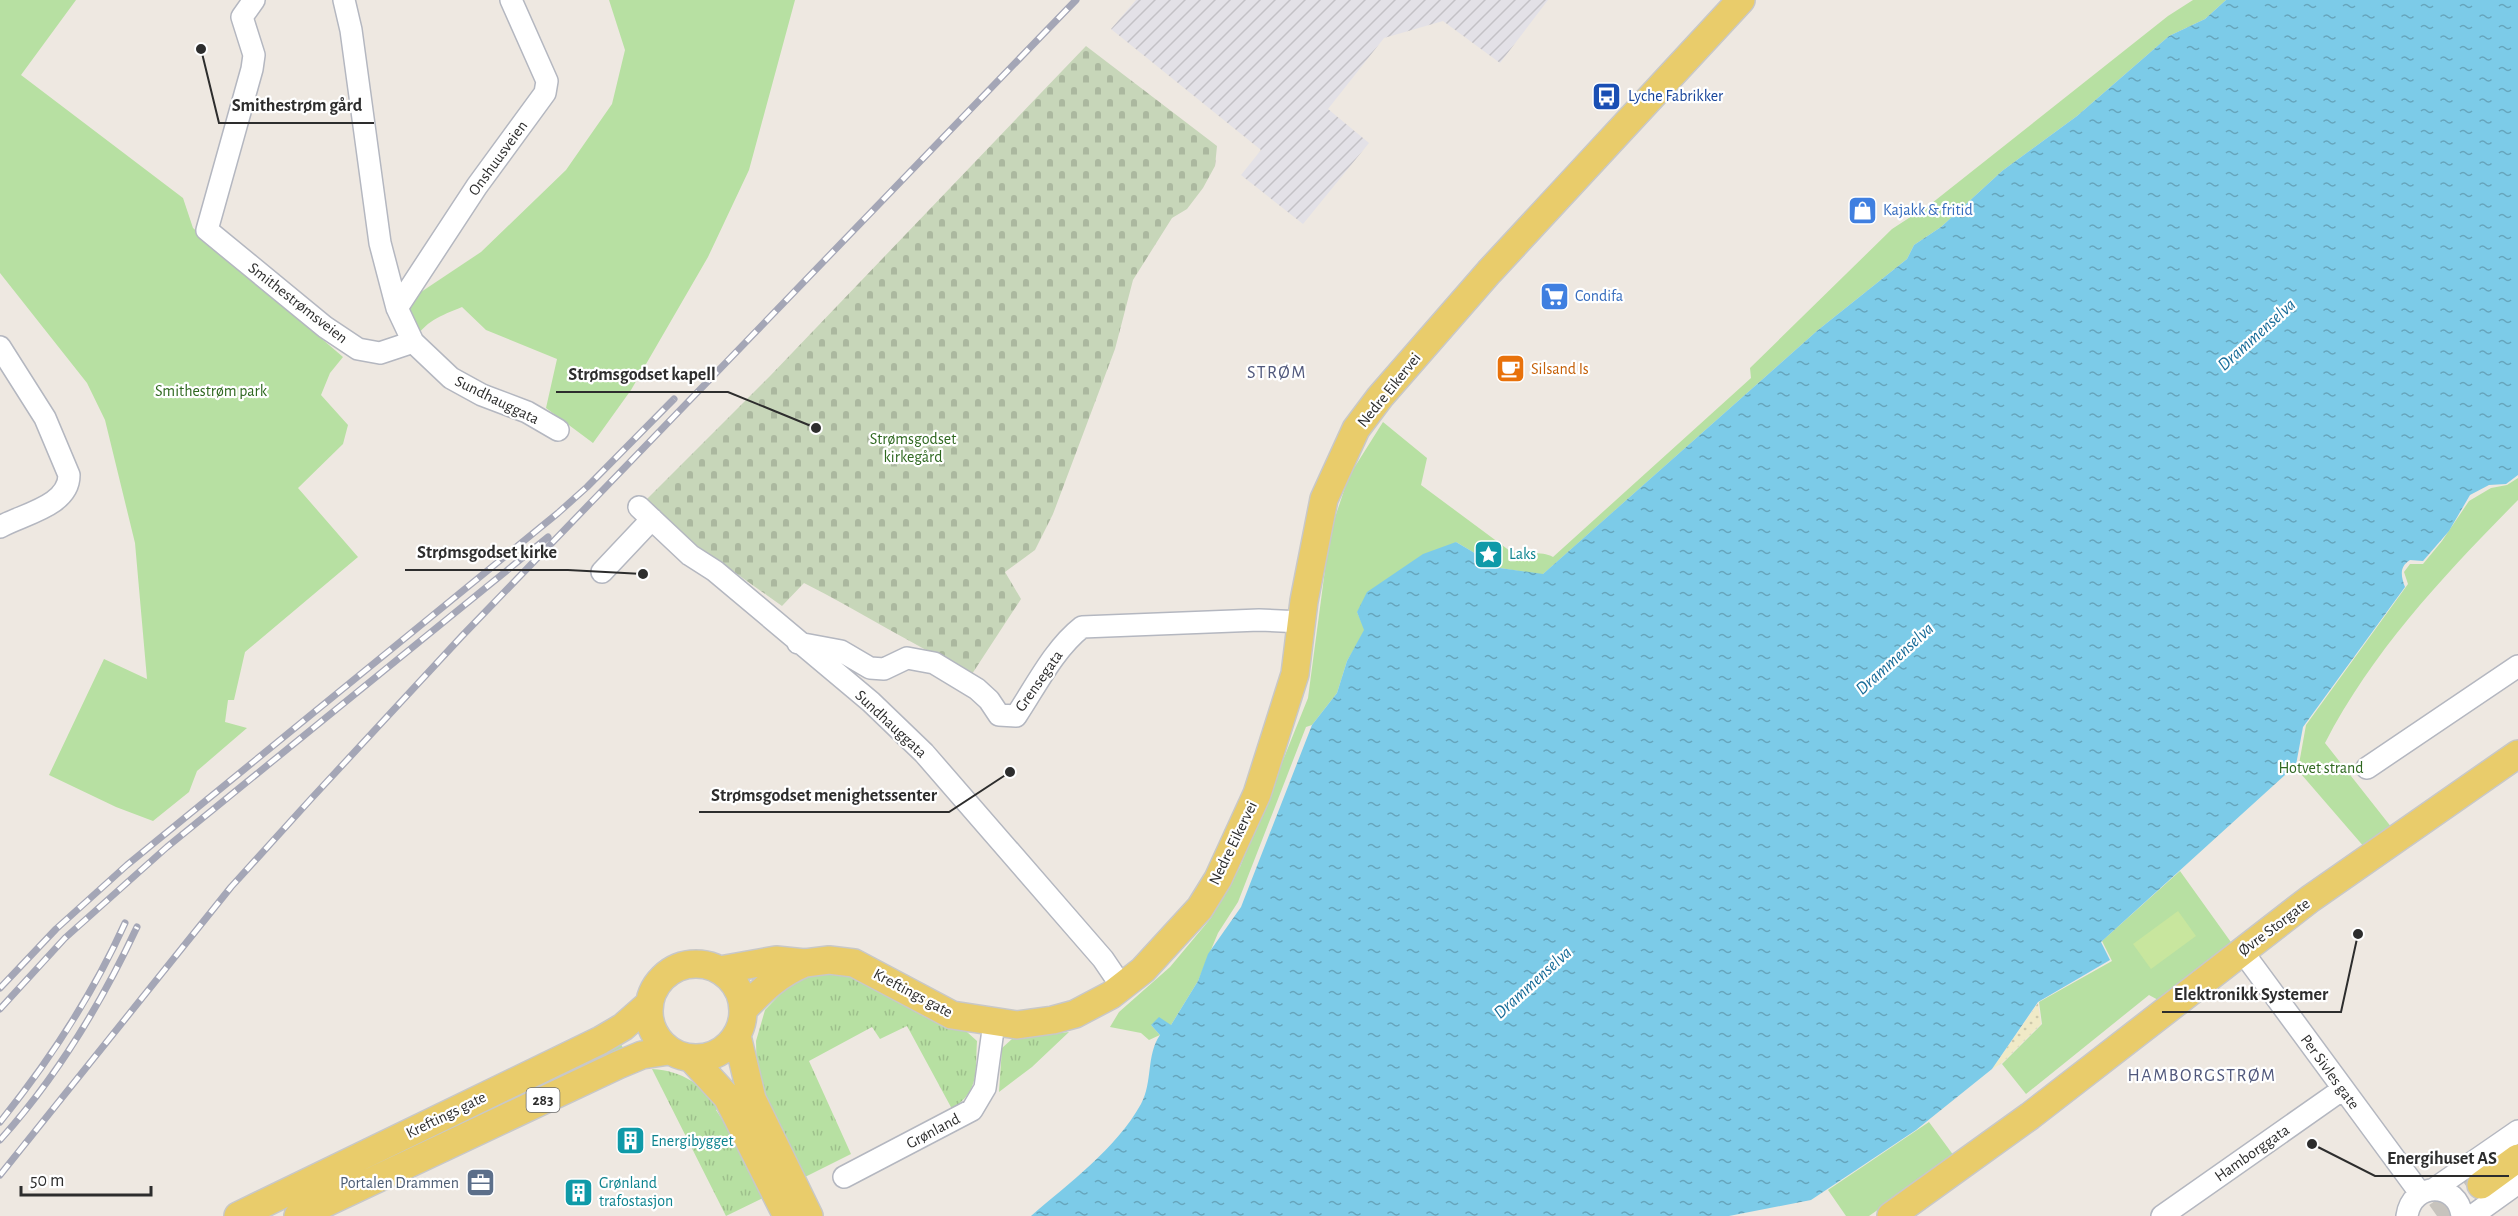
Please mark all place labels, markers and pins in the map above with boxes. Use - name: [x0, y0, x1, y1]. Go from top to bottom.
- bus stop icon: Lyche Fabrikker: [1591, 80, 1623, 112]
- callout: Smithestrøm gård: [219, 87, 374, 123]
- place label: Lyche Fabrikker: [1628, 88, 1724, 105]
- shop icon: Kajakk & fritid: [1846, 194, 1878, 226]
- place label: Kajakk & fritid: [1883, 202, 1973, 219]
- supermarket icon: Condifa: [1538, 280, 1570, 312]
- place label: Condifa: [1575, 288, 1623, 304]
- cafe icon: Silsand Is: [1494, 353, 1526, 385]
- callout: Strømsgodset kapell: [556, 356, 728, 392]
- place label: Silsand Is: [1531, 361, 1589, 377]
- callout: Strømsgodset kirke: [405, 534, 568, 570]
- place icon: Laks: [1472, 538, 1504, 570]
- place label: Laks: [1509, 546, 1536, 562]
- callout: Strømsgodset menighetssenter: [699, 776, 949, 812]
- callout: Elektronikk Systemer: [2162, 976, 2341, 1012]
- building icon: Energibygget: [614, 1125, 646, 1157]
- place label: Energibygget: [651, 1133, 734, 1150]
- callout: Energihuset AS: [2375, 1140, 2509, 1176]
- office icon: Portalen Drammen: [464, 1167, 496, 1199]
- place label: Portalen Drammen: [340, 1175, 459, 1191]
- place label: Grønland trafostasjon: [599, 1175, 673, 1210]
- building icon: Grønland trafostasjon: [562, 1176, 594, 1208]

